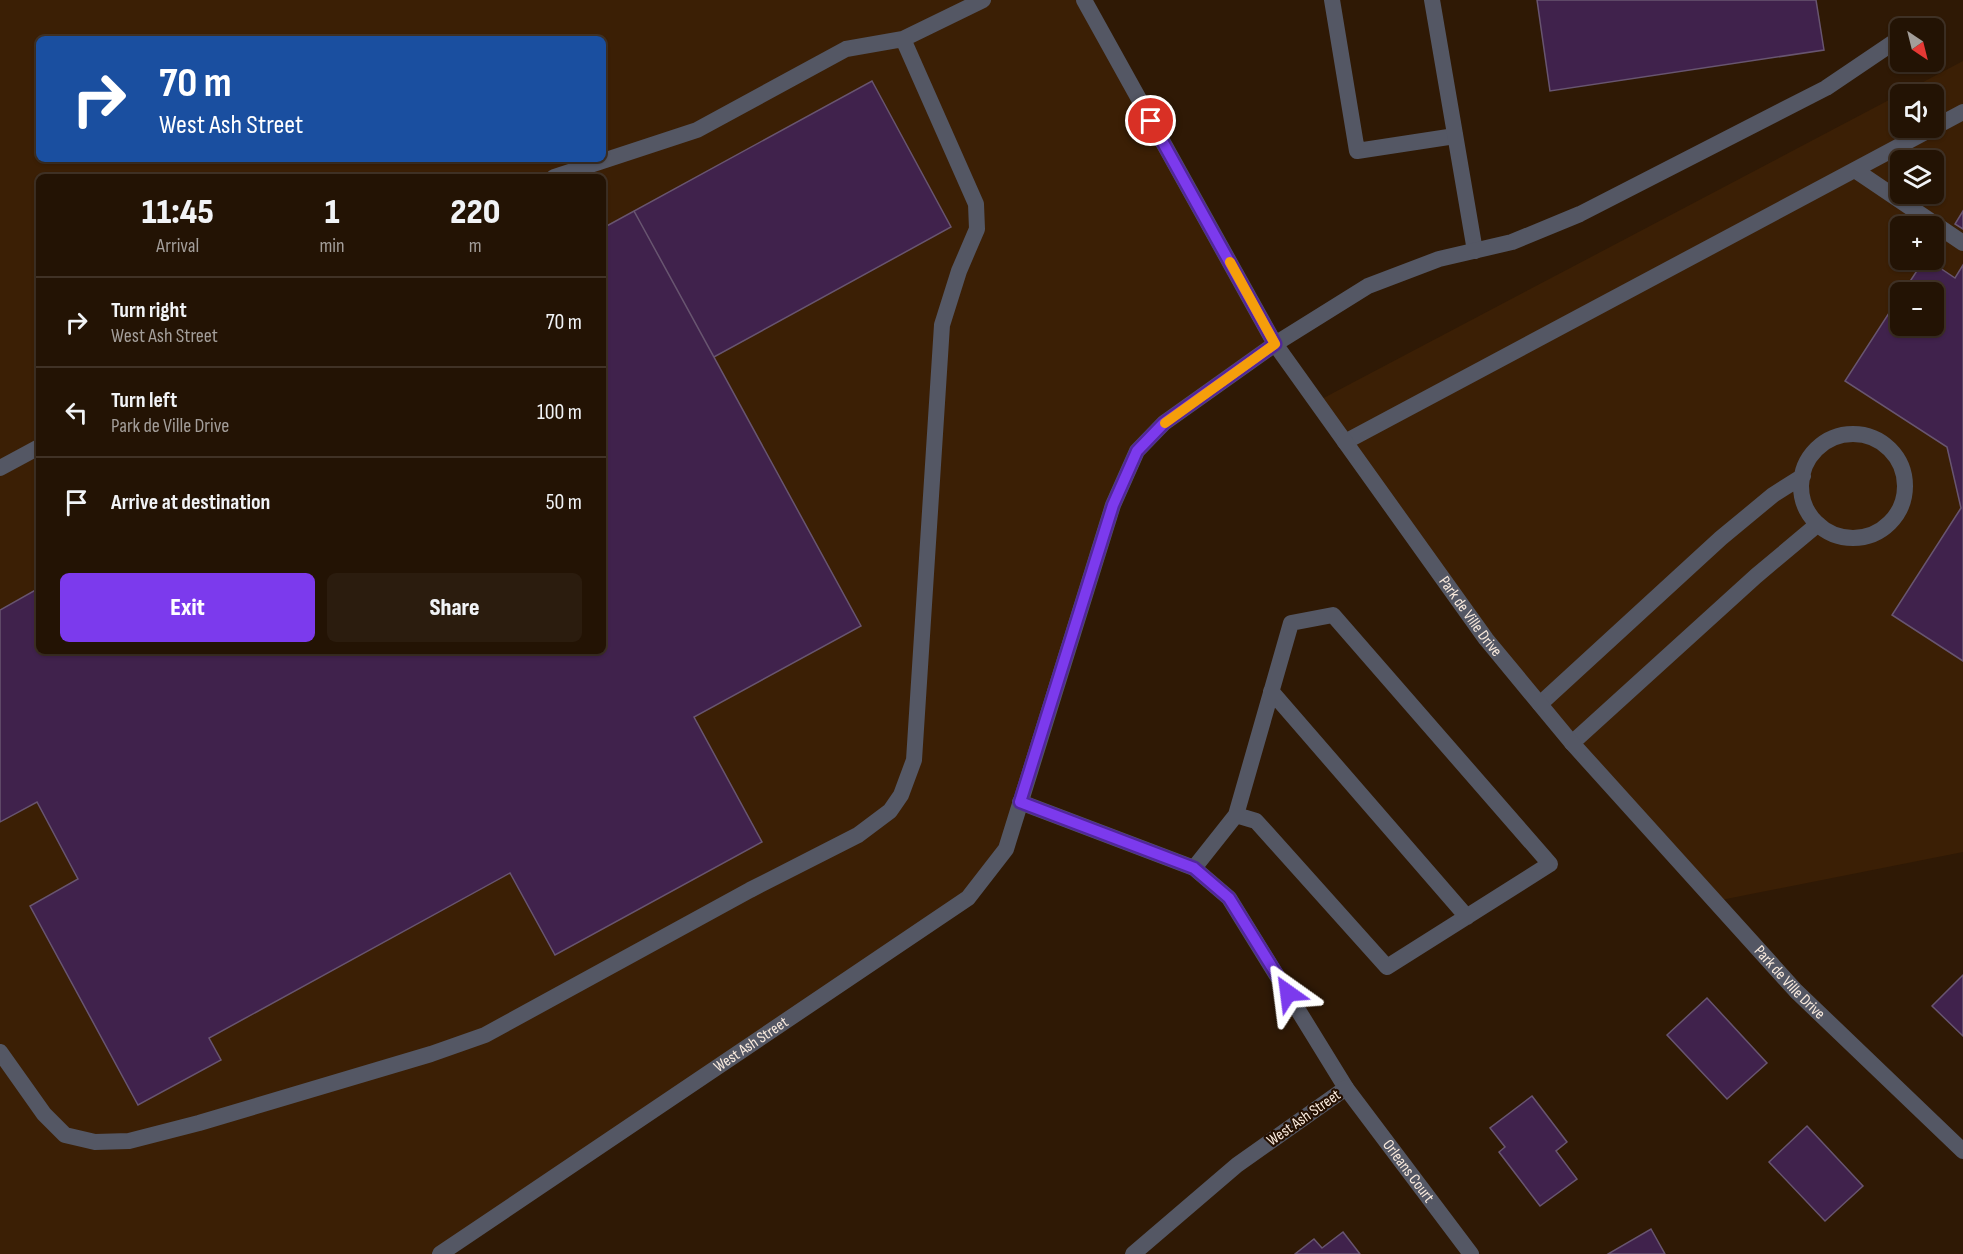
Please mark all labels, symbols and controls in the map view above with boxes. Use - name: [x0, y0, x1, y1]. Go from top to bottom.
- north arrow: [1890, 18, 1944, 72]
- map controls: [1890, 18, 1944, 336]
- text: 70 m: [159, 58, 232, 109]
- icon: right: [60, 60, 138, 138]
- button: sound: [1890, 84, 1944, 138]
- pin: [1125, 95, 1176, 146]
- icon: arrive: [1134, 104, 1167, 137]
- text: West Ash Street: [159, 109, 303, 141]
- button: layers: [1890, 150, 1944, 204]
- text: 11:45: [142, 191, 214, 234]
- text: 1: [325, 191, 339, 234]
- text: 220: [450, 191, 500, 234]
- button: +: [1890, 216, 1944, 270]
- text: Arrival: [156, 234, 199, 258]
- text: min: [319, 234, 345, 258]
- text: m: [469, 234, 482, 258]
- button: −: [1890, 282, 1944, 336]
- text: Turn right: [111, 297, 187, 324]
- icon: right: [60, 306, 93, 339]
- text: 70 m: [546, 309, 582, 336]
- text: West Ash Street: [111, 324, 218, 348]
- text: Turn left: [111, 387, 177, 414]
- icon: left: [60, 396, 93, 429]
- text: 100 m: [537, 399, 582, 426]
- text: Park de Ville Drive: [111, 414, 229, 438]
- icon: arrive: [60, 486, 93, 519]
- text: Arrive at destination: [111, 489, 270, 516]
- text: 50 m: [546, 489, 582, 516]
- button: Exit: [60, 573, 315, 642]
- button: Share: [327, 573, 582, 642]
- street label: Park de Ville Drive: [1435, 573, 1506, 660]
- street label: Park de Ville Drive: [1750, 942, 1829, 1023]
- position arrow: [1256, 961, 1320, 1025]
- street label: West Ash Street: [710, 1012, 792, 1076]
- street label: West Ash Street: [1264, 1086, 1345, 1150]
- street label: Orleans Court: [1379, 1136, 1438, 1206]

